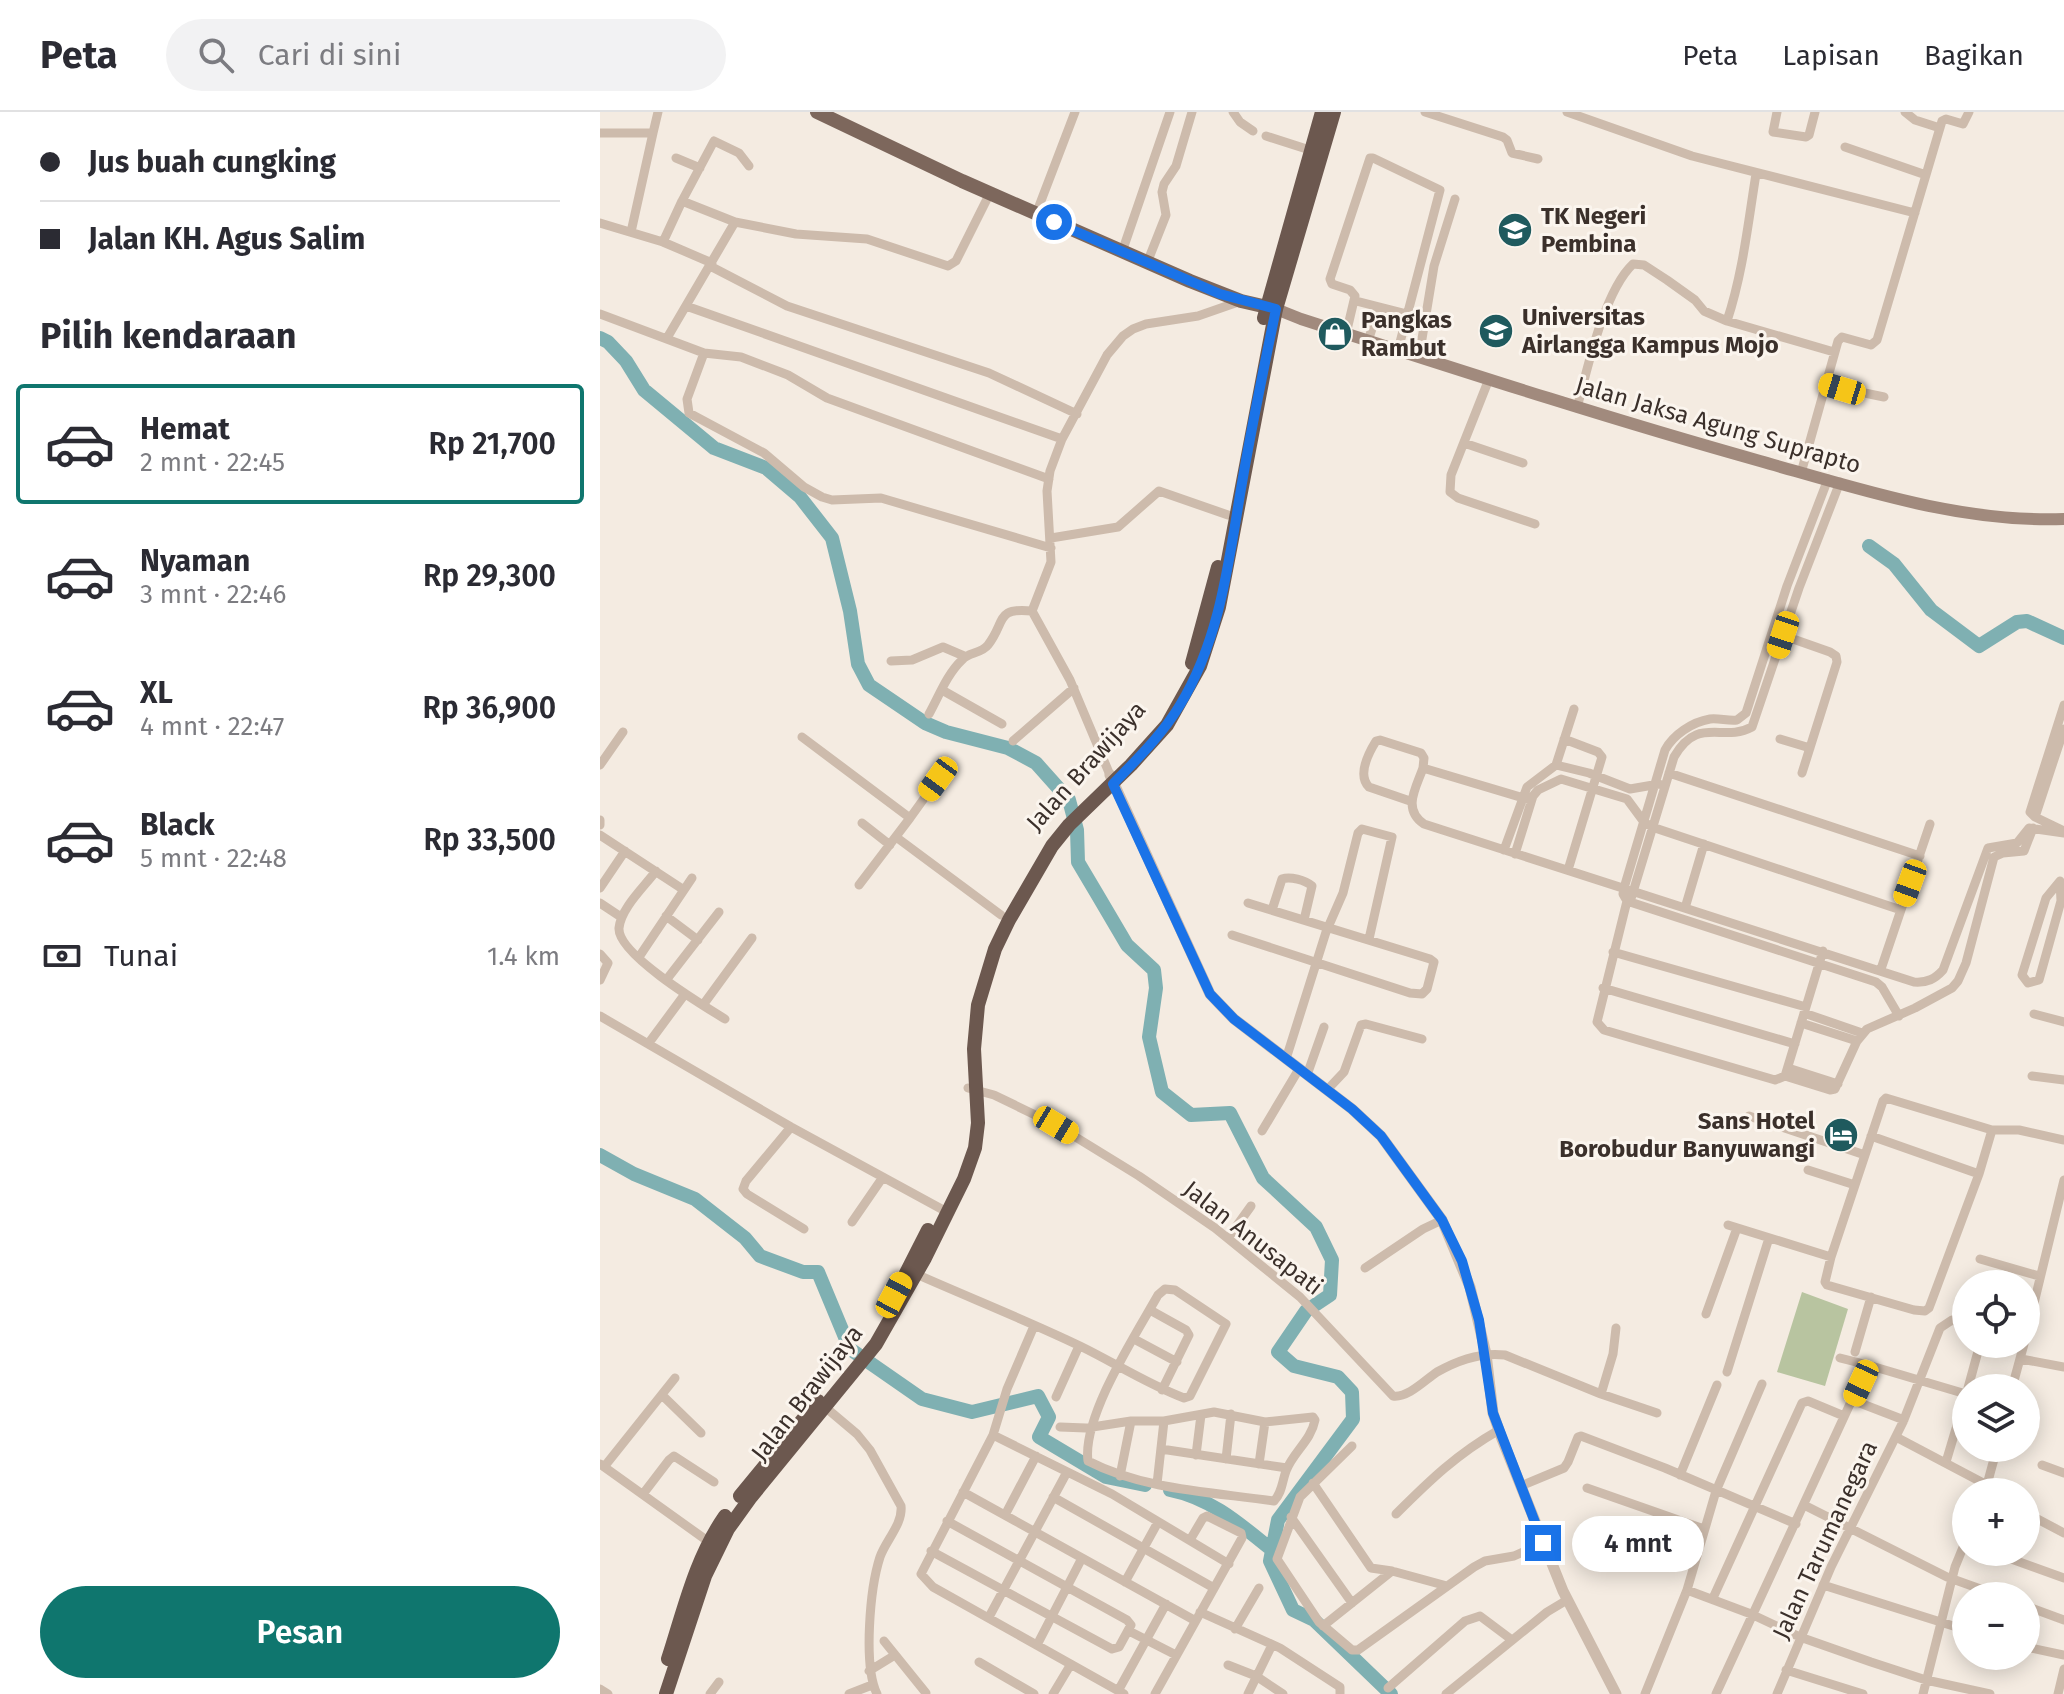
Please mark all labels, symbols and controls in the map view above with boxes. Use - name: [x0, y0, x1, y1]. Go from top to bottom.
- search box: [166, 19, 726, 91]
- text: Peta: [40, 32, 118, 78]
- icon: search: [194, 33, 238, 77]
- text: Cari di sini: [258, 37, 401, 73]
- text: Peta: [1682, 39, 1738, 72]
- text: Lapisan: [1782, 39, 1880, 72]
- text: Bagikan: [1924, 39, 2024, 72]
- text: Jus buah cungking: [88, 144, 336, 180]
- place label: TK Negeri Pembina: [1541, 202, 1646, 258]
- route start: [1036, 204, 1072, 240]
- school or university icon: TK Negeri Pembina: [1496, 211, 1534, 249]
- text: Jalan KH. Agus Salim: [88, 221, 365, 257]
- place label: Universitas Airlangga Kampus Mojo: [1521, 303, 1779, 359]
- place label: Pangkas Rambut: [1361, 306, 1452, 362]
- school or university icon: Universitas Airlangga Kampus Mojo: [1477, 312, 1515, 350]
- text: Pilih kendaraan: [40, 314, 297, 358]
- shop icon: Pangkas Rambut: [1316, 315, 1354, 353]
- street label: Jalan Jaksa Agung Suprapto: [1572, 371, 1864, 479]
- car: [1816, 371, 1868, 407]
- icon: car: [44, 408, 116, 480]
- text: Hemat: [140, 411, 230, 447]
- text: Rp 21,700: [429, 426, 556, 462]
- text: 2 mnt · 22:45: [140, 447, 285, 478]
- icon: car: [44, 540, 116, 612]
- text: Nyaman: [140, 543, 250, 579]
- text: Rp 29,300: [423, 558, 556, 594]
- text: 3 mnt · 22:46: [140, 579, 286, 610]
- car: [1764, 608, 1802, 662]
- icon: car: [44, 672, 116, 744]
- text: XL: [140, 675, 173, 711]
- text: Rp 36,900: [422, 690, 556, 726]
- street label: Jalan Brawijaya: [1021, 696, 1151, 836]
- text: 4 mnt · 22:47: [140, 711, 284, 742]
- car: [914, 753, 962, 805]
- icon: car: [44, 804, 116, 876]
- text: Black: [140, 807, 215, 843]
- text: Rp 33,500: [423, 822, 556, 858]
- text: 5 mnt · 22:48: [140, 843, 287, 874]
- car: [1891, 856, 1929, 910]
- icon: cash: [40, 934, 84, 978]
- text: Tunai: [104, 938, 178, 974]
- text: 1.4 km: [487, 941, 560, 972]
- car: [1029, 1102, 1083, 1148]
- place label: Sans Hotel Borobudur Banyuwangi: [1559, 1107, 1816, 1163]
- hotel icon: Sans Hotel Borobudur Banyuwangi: [1822, 1116, 1860, 1154]
- street label: Jalan Anusapati: [1178, 1175, 1328, 1301]
- car: [872, 1268, 916, 1322]
- map controls: [1952, 1270, 2040, 1670]
- button: locate: [1952, 1270, 2040, 1358]
- street label: Jalan Brawijaya: [745, 1320, 869, 1466]
- car: [1840, 1356, 1882, 1410]
- button: layers: [1952, 1374, 2040, 1462]
- street label: Jalan Tarumanegara: [1767, 1436, 1883, 1644]
- button: +: [1952, 1478, 2040, 1566]
- callout: 4 mnt: [1571, 1515, 1703, 1571]
- route end: [1525, 1525, 1561, 1561]
- text: 4 mnt: [1604, 1528, 1672, 1559]
- button: −: [1952, 1582, 2040, 1670]
- button: Pesan: [40, 1586, 560, 1678]

